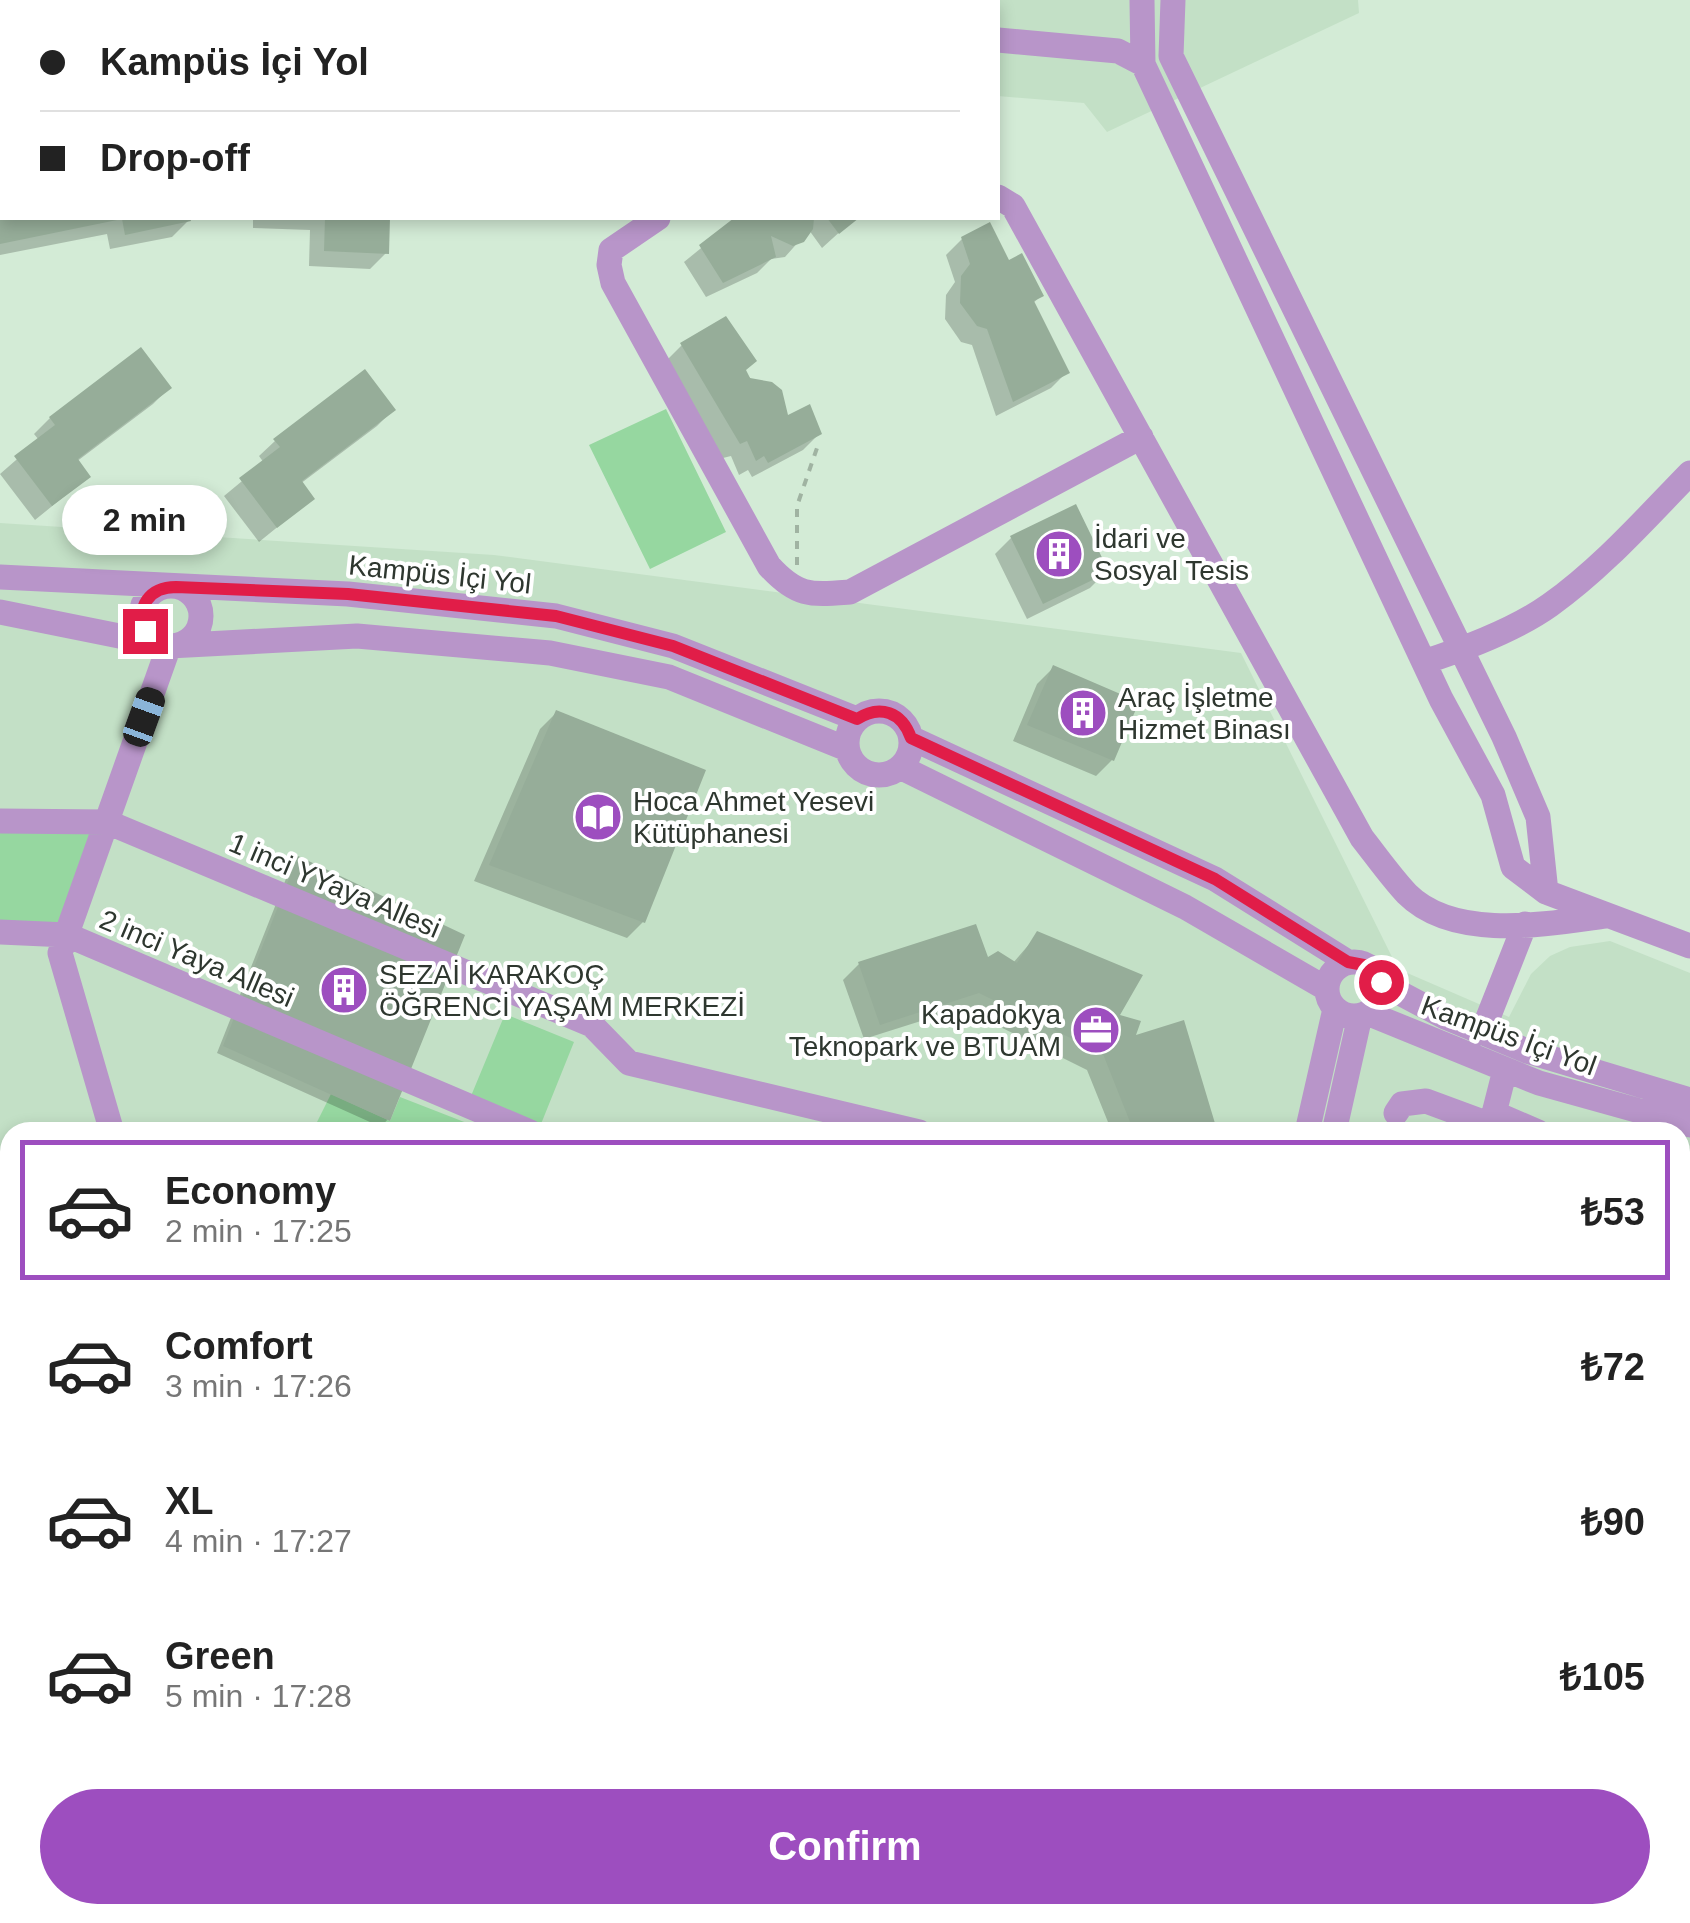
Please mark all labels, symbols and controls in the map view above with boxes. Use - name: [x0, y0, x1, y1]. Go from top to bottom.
- text: Kampüs İçi Yol: [100, 41, 369, 83]
- text: Drop-off: [100, 137, 250, 179]
- callout: 2 min: [62, 486, 228, 556]
- text: 2 min: [103, 502, 186, 538]
- place label: İdari ve Sosyal Tesis: [1094, 523, 1249, 586]
- building icon: İdari ve Sosyal Tesis: [1033, 528, 1085, 580]
- street label: Kampüs İçi Yol: [347, 549, 533, 600]
- route end: [123, 609, 168, 654]
- place label: Araç İşletme Hizmet Binası: [1118, 682, 1291, 745]
- car: [120, 684, 168, 750]
- building icon: Araç İşletme Hizmet Binası: [1057, 687, 1109, 739]
- place label: Hoca Ahmet Yesevi Kütüphanesi: [633, 786, 874, 849]
- library icon: Hoca Ahmet Yesevi Kütüphanesi: [572, 791, 624, 843]
- street label: 1 inci YYaya Allesi: [225, 827, 445, 944]
- street label: 2 inci Yaya Allesi: [95, 904, 298, 1013]
- place label: SEZAİ KARAKOÇ ÖĞRENCİ YAŞAM MERKEZİ: [379, 959, 745, 1022]
- route start: [1359, 960, 1404, 1005]
- building icon: SEZAİ KARAKOÇ ÖĞRENCİ YAŞAM MERKEZİ: [318, 964, 370, 1016]
- street label: Kampüs İçi Yol: [1417, 989, 1600, 1081]
- place label: Kapadokya Teknopark ve BTUAM: [789, 999, 1061, 1062]
- office icon: Kapadokya Teknopark ve BTUAM: [1070, 1004, 1122, 1056]
- icon: car: [45, 1165, 135, 1255]
- text: Economy: [165, 1170, 336, 1212]
- text: ₺53: [1581, 1191, 1645, 1233]
- text: 2 min · 17:25: [165, 1213, 352, 1249]
- icon: car: [45, 1320, 135, 1410]
- text: Comfort: [165, 1325, 313, 1367]
- text: ₺72: [1581, 1346, 1645, 1388]
- text: 3 min · 17:26: [165, 1368, 352, 1404]
- icon: car: [45, 1475, 135, 1565]
- text: XL: [165, 1480, 214, 1522]
- text: ₺90: [1581, 1501, 1645, 1543]
- text: 4 min · 17:27: [165, 1523, 352, 1559]
- icon: car: [45, 1630, 135, 1720]
- text: Green: [165, 1635, 275, 1677]
- text: ₺105: [1560, 1656, 1645, 1698]
- text: 5 min · 17:28: [165, 1678, 352, 1714]
- button: Confirm: [40, 1789, 1650, 1904]

